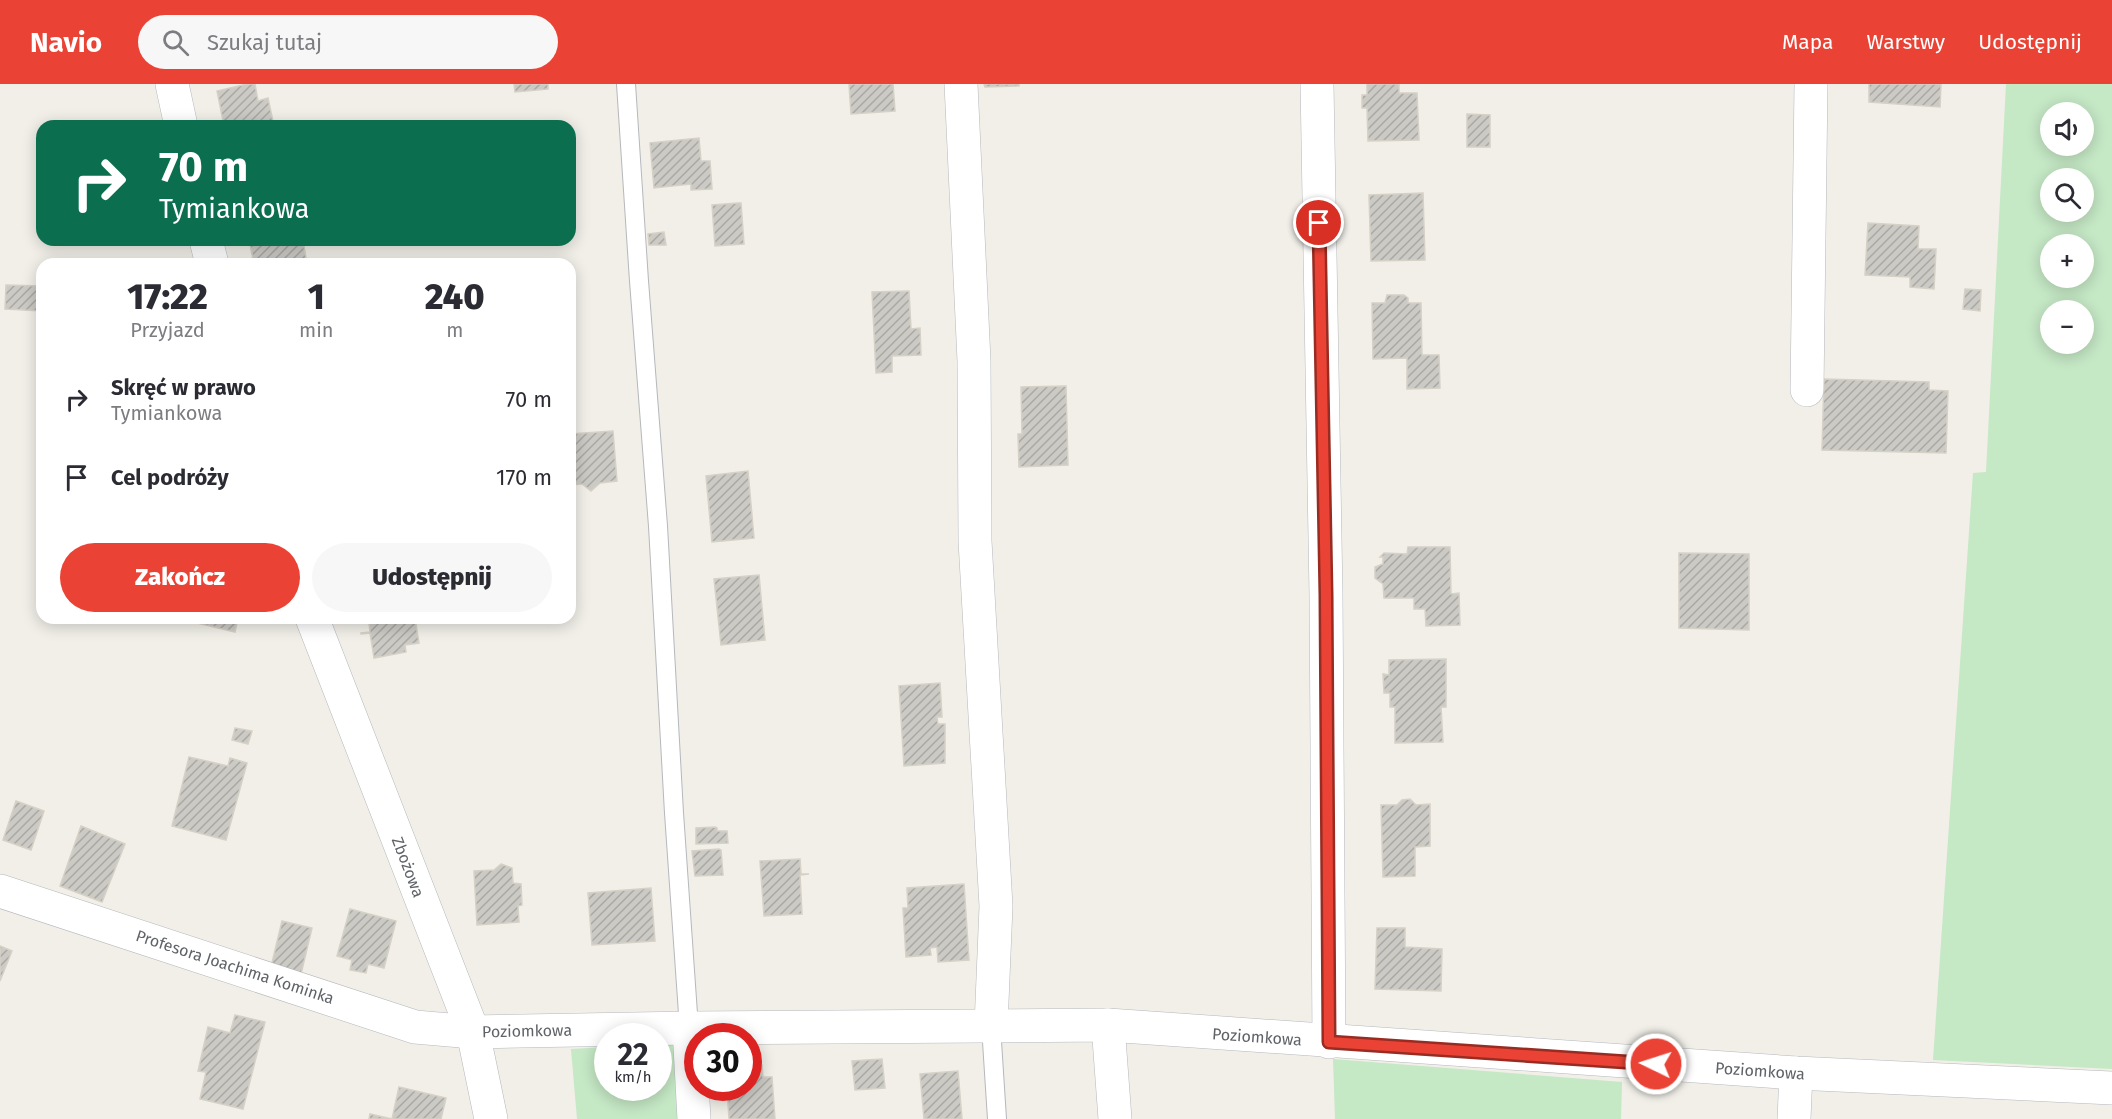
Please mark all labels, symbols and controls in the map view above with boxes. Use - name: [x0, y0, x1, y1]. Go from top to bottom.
- search box: [138, 15, 558, 69]
- text: Navio: [30, 26, 102, 59]
- icon: search: [159, 26, 192, 59]
- text: Szukaj tutaj: [207, 29, 322, 56]
- text: Mapa: [1782, 29, 1833, 55]
- text: Warstwy: [1866, 29, 1945, 55]
- text: Udostępnij: [1978, 29, 2082, 55]
- map controls: [2040, 102, 2094, 354]
- button: sound: [2040, 102, 2094, 156]
- text: 70 m: [159, 142, 248, 192]
- icon: right: [60, 144, 138, 222]
- button: search: [2040, 168, 2094, 222]
- text: Tymiankowa: [159, 193, 310, 225]
- pin: [1293, 197, 1344, 248]
- icon: arrive: [1302, 206, 1335, 239]
- button: +: [2040, 234, 2094, 288]
- text: 17:22: [127, 275, 208, 319]
- text: 1: [308, 275, 325, 319]
- text: 240: [425, 275, 485, 319]
- button: −: [2040, 300, 2094, 354]
- text: Przyjazd: [130, 318, 205, 342]
- text: min: [299, 318, 334, 342]
- text: m: [446, 318, 463, 342]
- text: Skręć w prawo: [111, 374, 256, 401]
- icon: right: [60, 383, 93, 416]
- text: 70 m: [506, 386, 552, 413]
- text: Tymiankowa: [111, 401, 222, 425]
- icon: arrive: [60, 461, 93, 494]
- text: Cel podróży: [111, 464, 229, 491]
- text: 170 m: [496, 464, 552, 491]
- button: Zakończ: [60, 543, 300, 612]
- button: Udostępnij: [312, 543, 552, 612]
- street label: Zbożowa: [388, 834, 428, 900]
- street label: Profesora Joachima Kominka: [134, 926, 336, 1008]
- street label: Poziomkowa: [482, 1021, 572, 1041]
- speed limit sign: 30: [684, 1023, 762, 1101]
- street label: Poziomkowa: [1211, 1024, 1303, 1050]
- position arrow: [1624, 1032, 1688, 1096]
- text: 22: [617, 1037, 649, 1073]
- street label: Poziomkowa: [1714, 1058, 1806, 1084]
- text: km/h: [614, 1068, 652, 1086]

